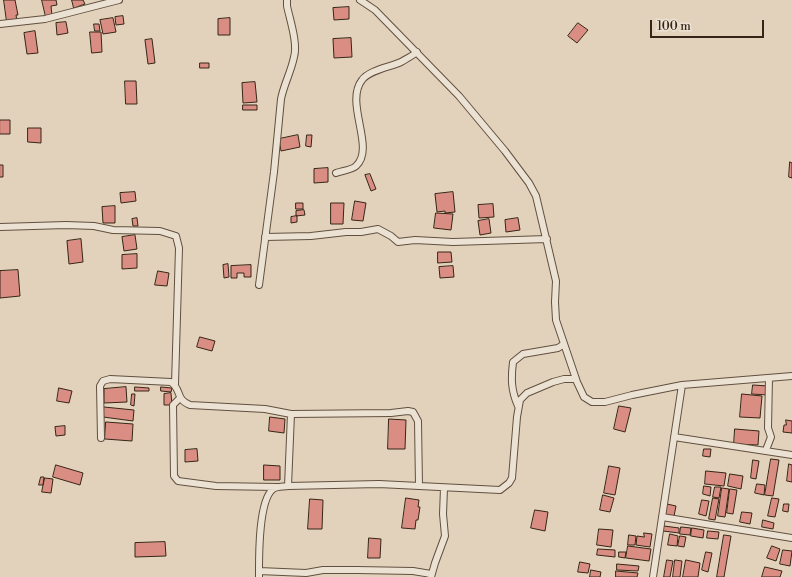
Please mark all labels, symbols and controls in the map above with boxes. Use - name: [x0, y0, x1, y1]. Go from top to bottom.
- scale bar: [652, 12, 766, 38]
- text: 100 m: [657, 19, 691, 34]

